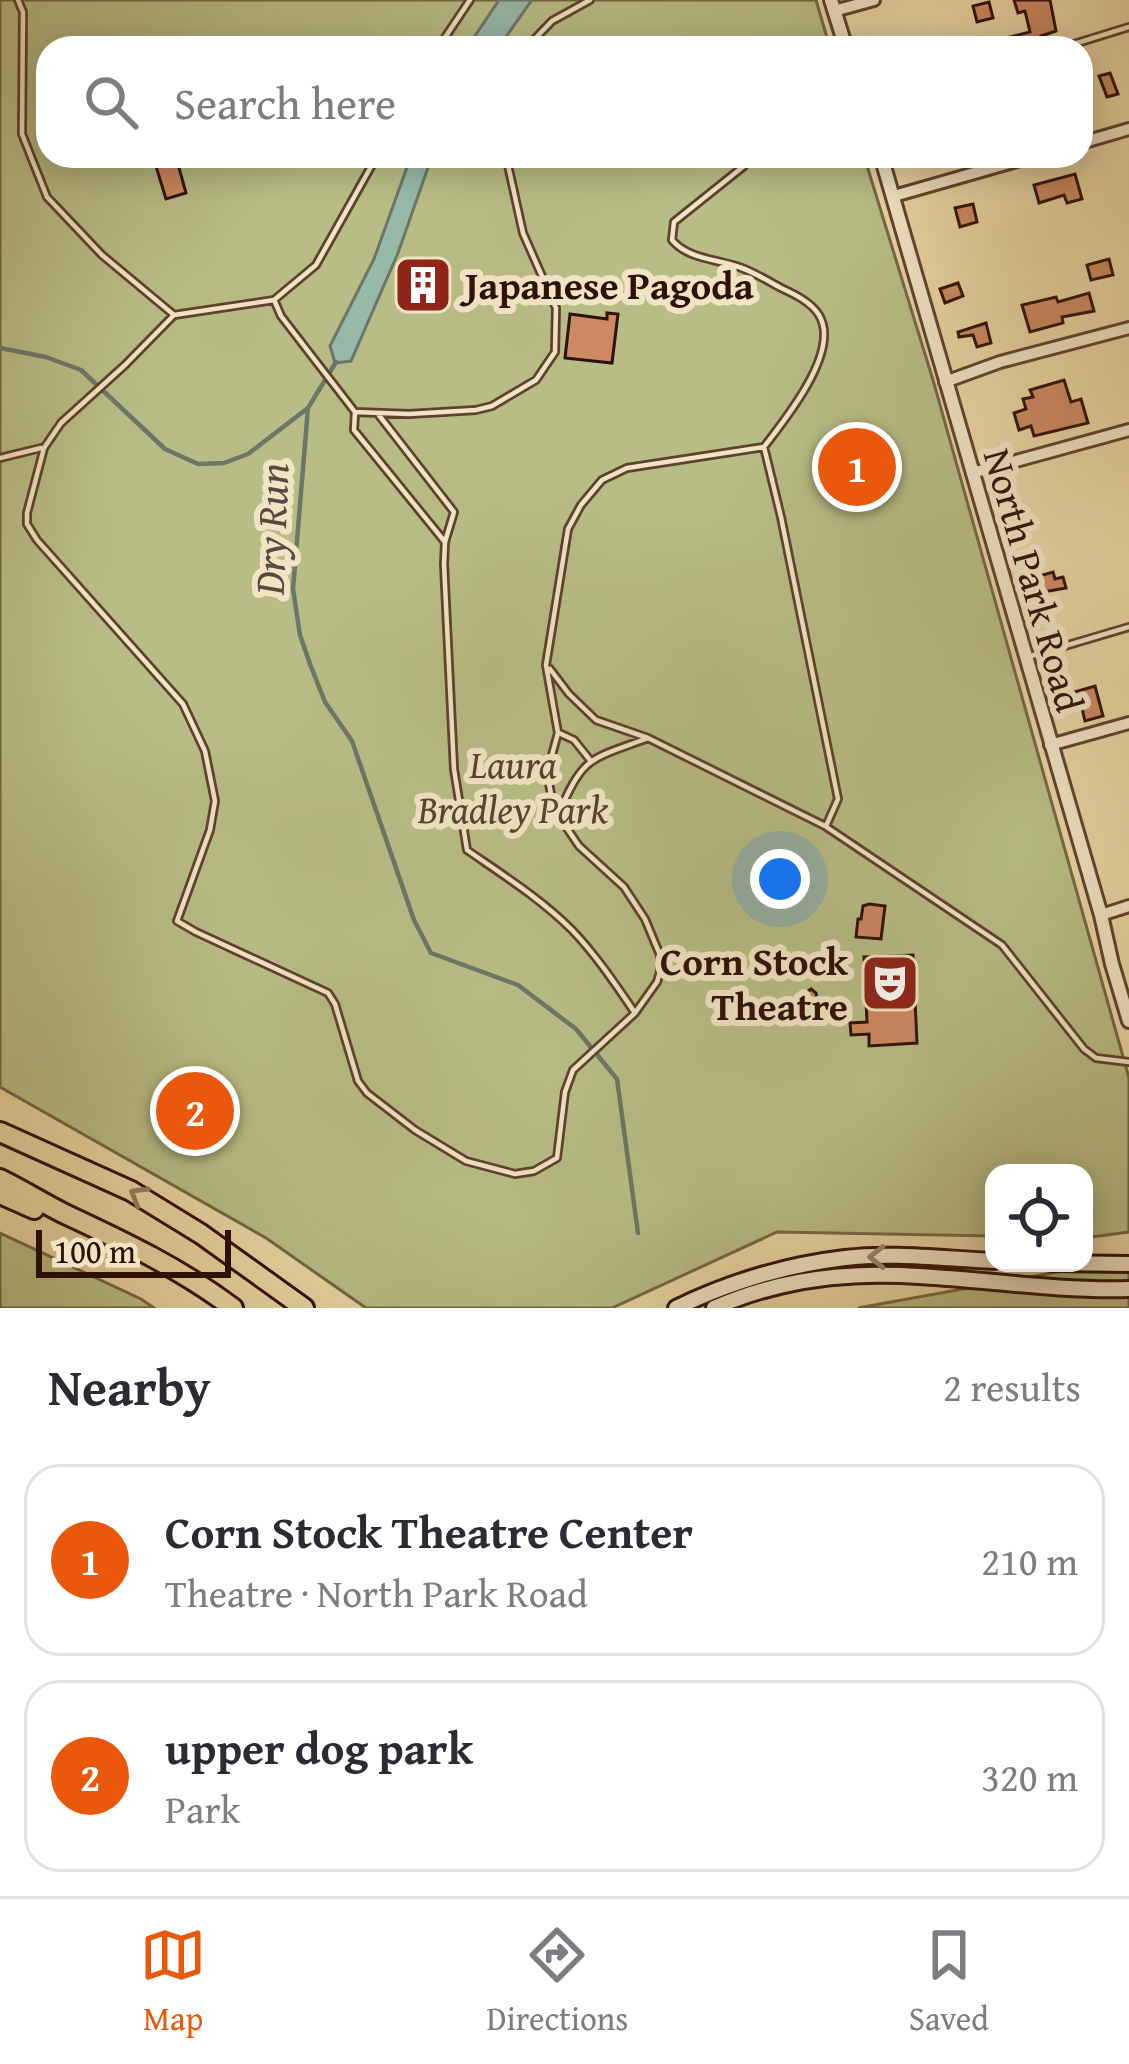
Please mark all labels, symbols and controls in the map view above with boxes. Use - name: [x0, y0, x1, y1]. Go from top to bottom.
- search box: [36, 36, 1093, 168]
- icon: search: [78, 69, 144, 135]
- text: Search here: [174, 70, 396, 135]
- building icon: Japanese Pagoda: [392, 254, 454, 316]
- place label: Japanese Pagoda: [459, 256, 754, 313]
- pin: 1: [818, 422, 896, 512]
- street label: North Park Road: [970, 442, 1099, 718]
- water label: Dry Run: [238, 462, 303, 597]
- park label: Laura Bradley Park: [417, 735, 608, 837]
- your location: [750, 849, 810, 909]
- place label: Corn Stock Theatre: [660, 932, 849, 1034]
- theatre icon: Corn Stock Theatre: [859, 952, 921, 1014]
- pin: 2: [156, 1066, 234, 1156]
- map controls: [985, 1164, 1093, 1272]
- button: locate: [985, 1164, 1093, 1272]
- one-way arrow: [129, 1187, 151, 1210]
- scale bar: [36, 1224, 231, 1277]
- text: 100 m: [54, 1227, 136, 1275]
- one-way arrow: [867, 1244, 885, 1270]
- text: Nearby: [48, 1349, 211, 1424]
- text: 2 results: [943, 1358, 1081, 1415]
- text: Corn Stock Theatre Center: [165, 1499, 693, 1564]
- text: 1: [80, 1532, 100, 1589]
- text: 210 m: [981, 1532, 1078, 1589]
- text: Theatre · North Park Road: [165, 1564, 588, 1621]
- text: upper dog park: [165, 1715, 473, 1780]
- text: 2: [80, 1748, 100, 1805]
- text: 320 m: [981, 1748, 1078, 1805]
- text: Park: [165, 1780, 240, 1837]
- tab: Map: [140, 1922, 206, 2042]
- tab: Directions: [487, 1922, 628, 2042]
- tab: Saved: [909, 1922, 989, 2042]

